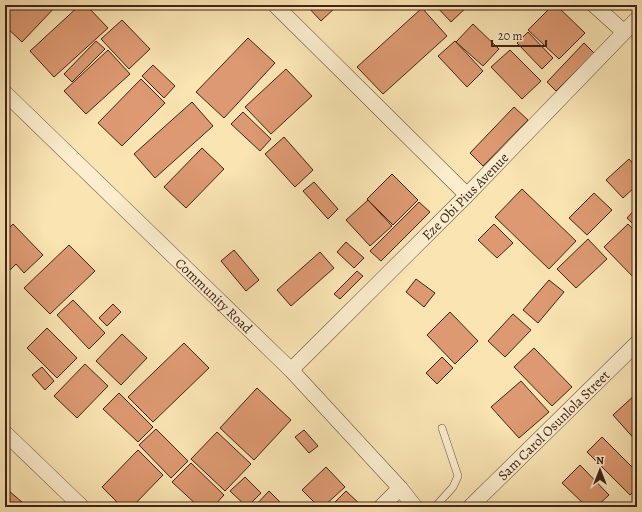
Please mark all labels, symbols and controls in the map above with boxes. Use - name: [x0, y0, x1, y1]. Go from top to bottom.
- scale bar: [492, 22, 546, 48]
- text: 20 m: [498, 28, 522, 44]
- street label: Eze Obi Pius Avenue: [418, 148, 513, 245]
- street label: Community Road: [171, 254, 257, 338]
- street label: Sam Carol Osunlola Street: [494, 366, 614, 485]
- north arrow: [580, 450, 620, 490]
- text: N: [596, 453, 604, 468]

